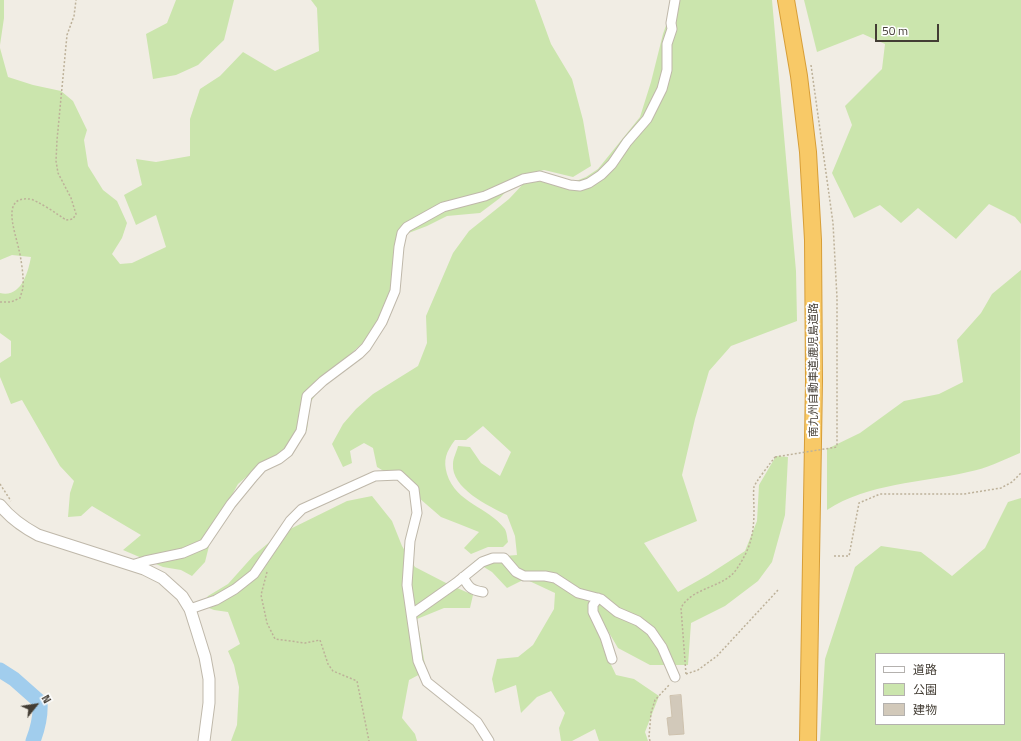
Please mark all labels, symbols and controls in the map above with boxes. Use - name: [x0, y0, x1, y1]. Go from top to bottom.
- scale bar: [877, 16, 941, 42]
- text: 50 m: [882, 21, 908, 40]
- street label: 南九州自動車道;鹿児島道路: [807, 303, 821, 437]
- legend: [875, 653, 1005, 725]
- text: 道路: [913, 660, 937, 679]
- text: 公園: [913, 680, 937, 699]
- north arrow: [16, 685, 56, 725]
- text: N: [38, 692, 55, 706]
- text: 建物: [913, 700, 937, 719]

